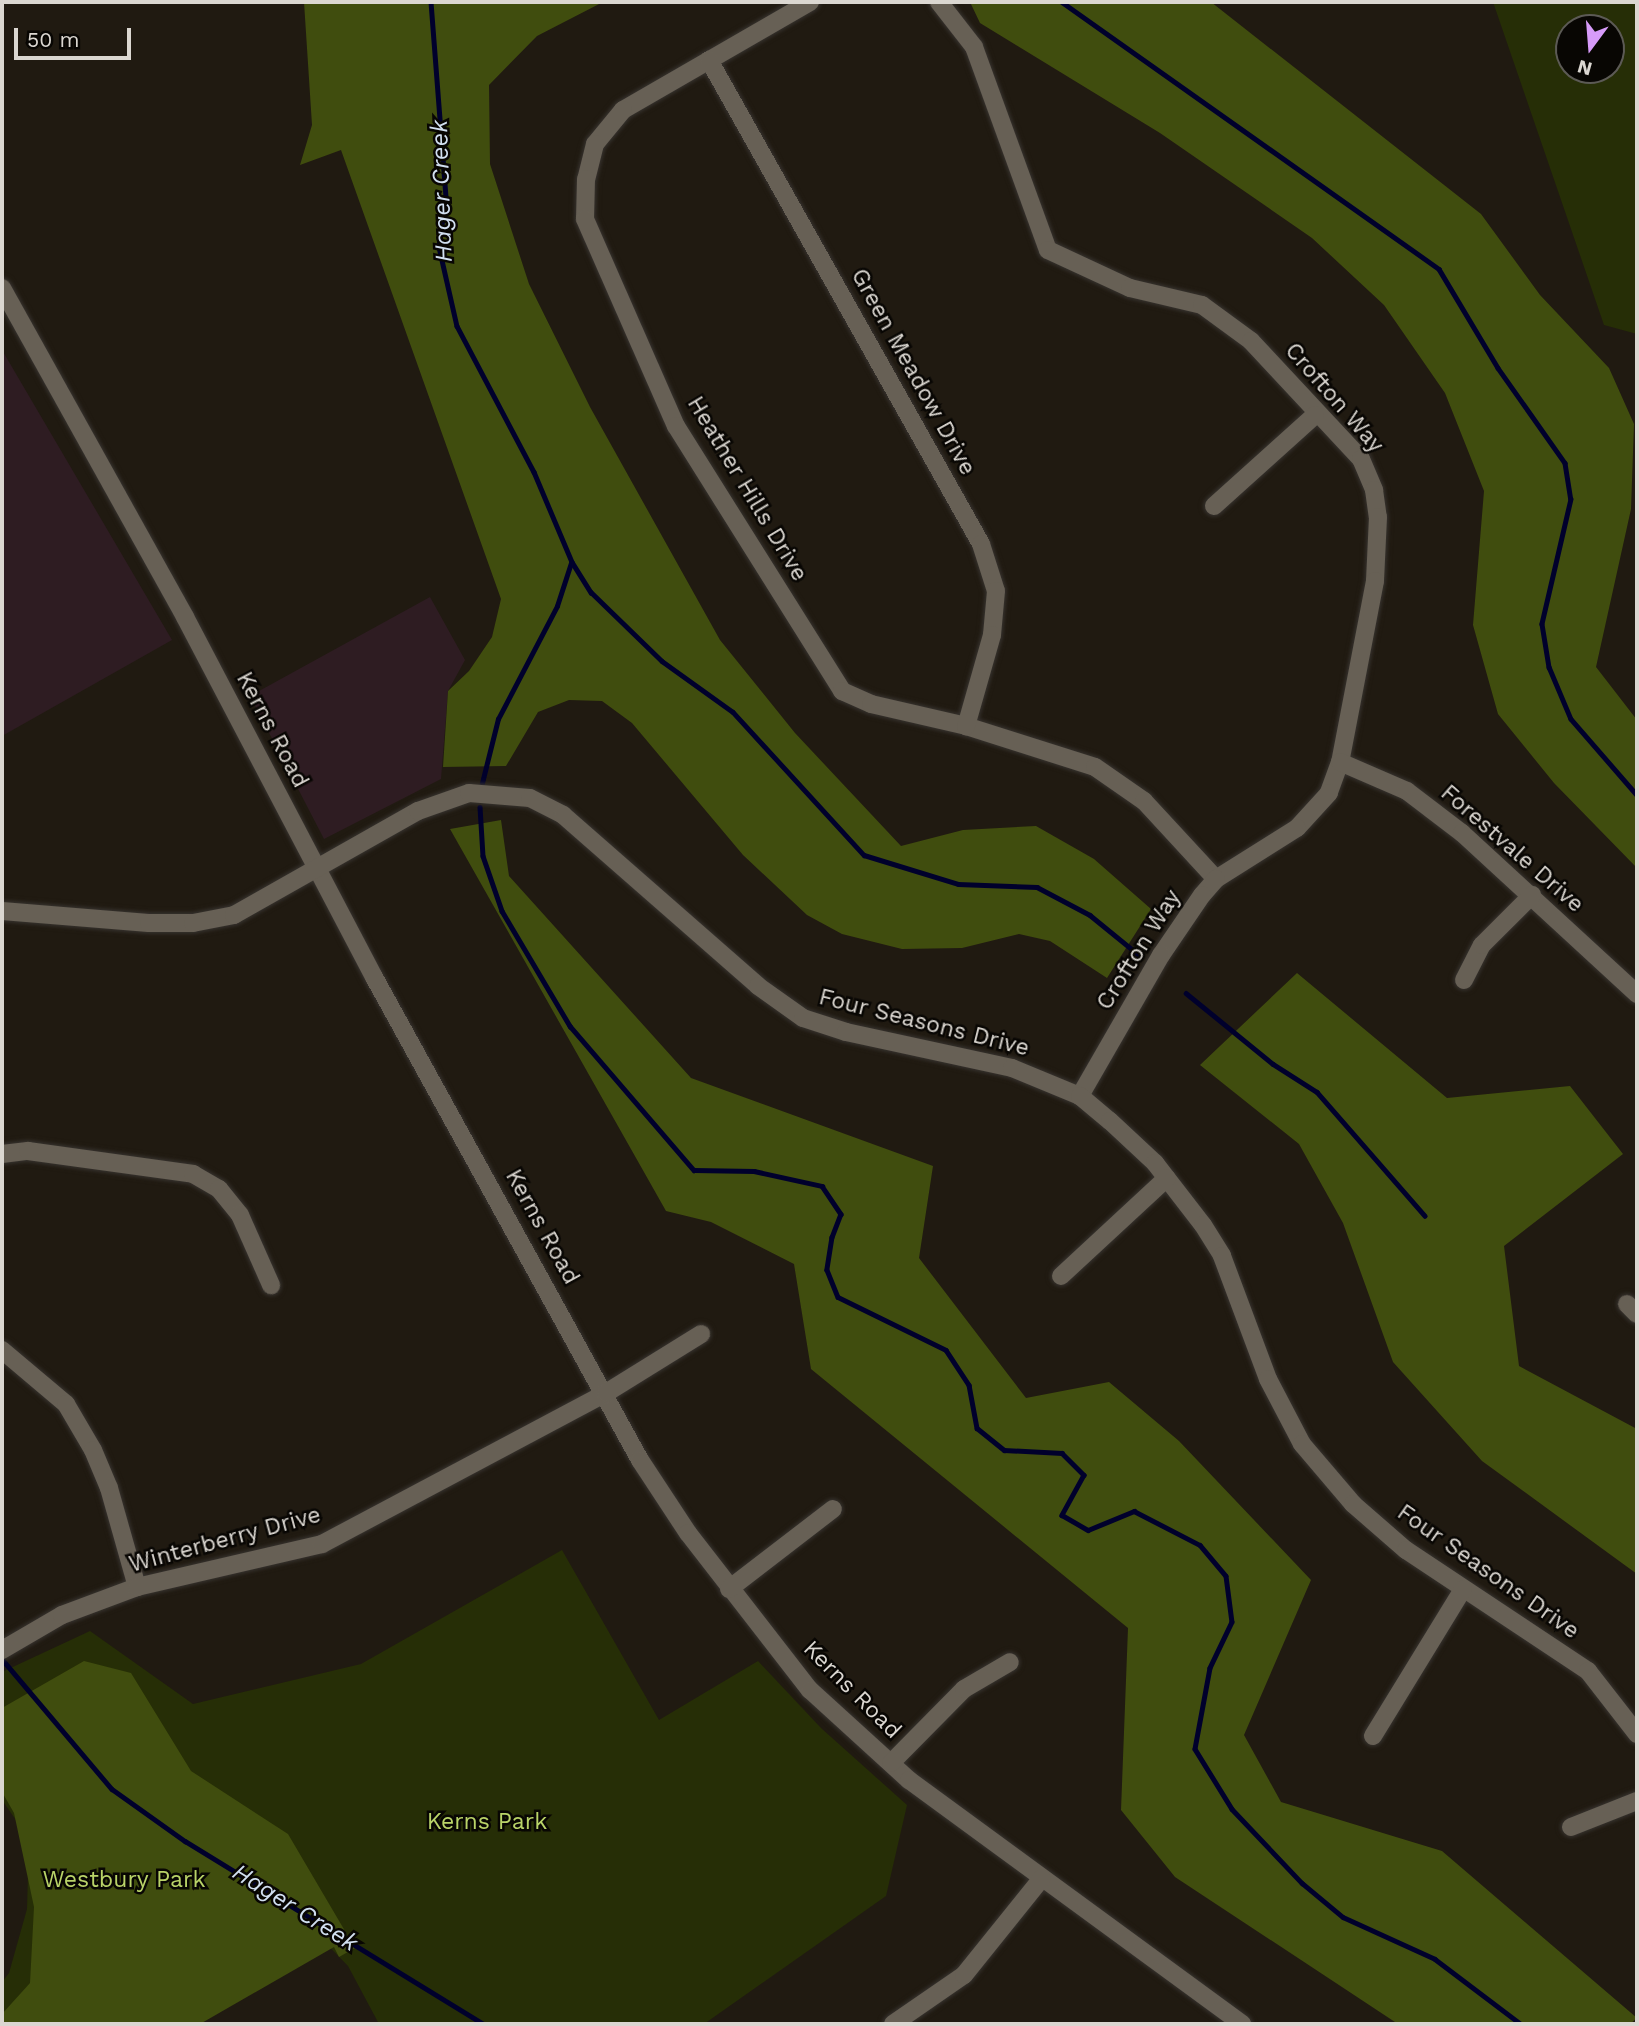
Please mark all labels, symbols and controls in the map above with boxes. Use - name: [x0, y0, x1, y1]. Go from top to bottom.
- scale bar: [18, 14, 135, 58]
- north arrow: [1555, 14, 1625, 84]
- text: 50 m: [27, 27, 79, 52]
- text: N: [1575, 55, 1595, 81]
- water label: Hager Creek: [425, 119, 459, 263]
- street label: Green Meadow Drive: [845, 264, 981, 480]
- street label: Crofton Way: [1279, 337, 1389, 459]
- street label: Heather Hills Drive: [681, 391, 813, 587]
- street label: Kerns Road: [230, 667, 314, 793]
- street label: Forestvale Drive: [1435, 779, 1589, 919]
- street label: Crofton Way: [1091, 885, 1187, 1015]
- street label: Four Seasons Drive: [816, 983, 1032, 1063]
- street label: Kerns Road: [499, 1165, 585, 1289]
- street label: Four Seasons Drive: [1391, 1499, 1585, 1645]
- street label: Winterberry Drive: [126, 1501, 324, 1579]
- street label: Kerns Road: [797, 1635, 907, 1745]
- park label: Kerns Park: [427, 1808, 547, 1836]
- water label: Hager Creek: [227, 1858, 363, 1958]
- park label: Westbury Park: [42, 1866, 206, 1894]

